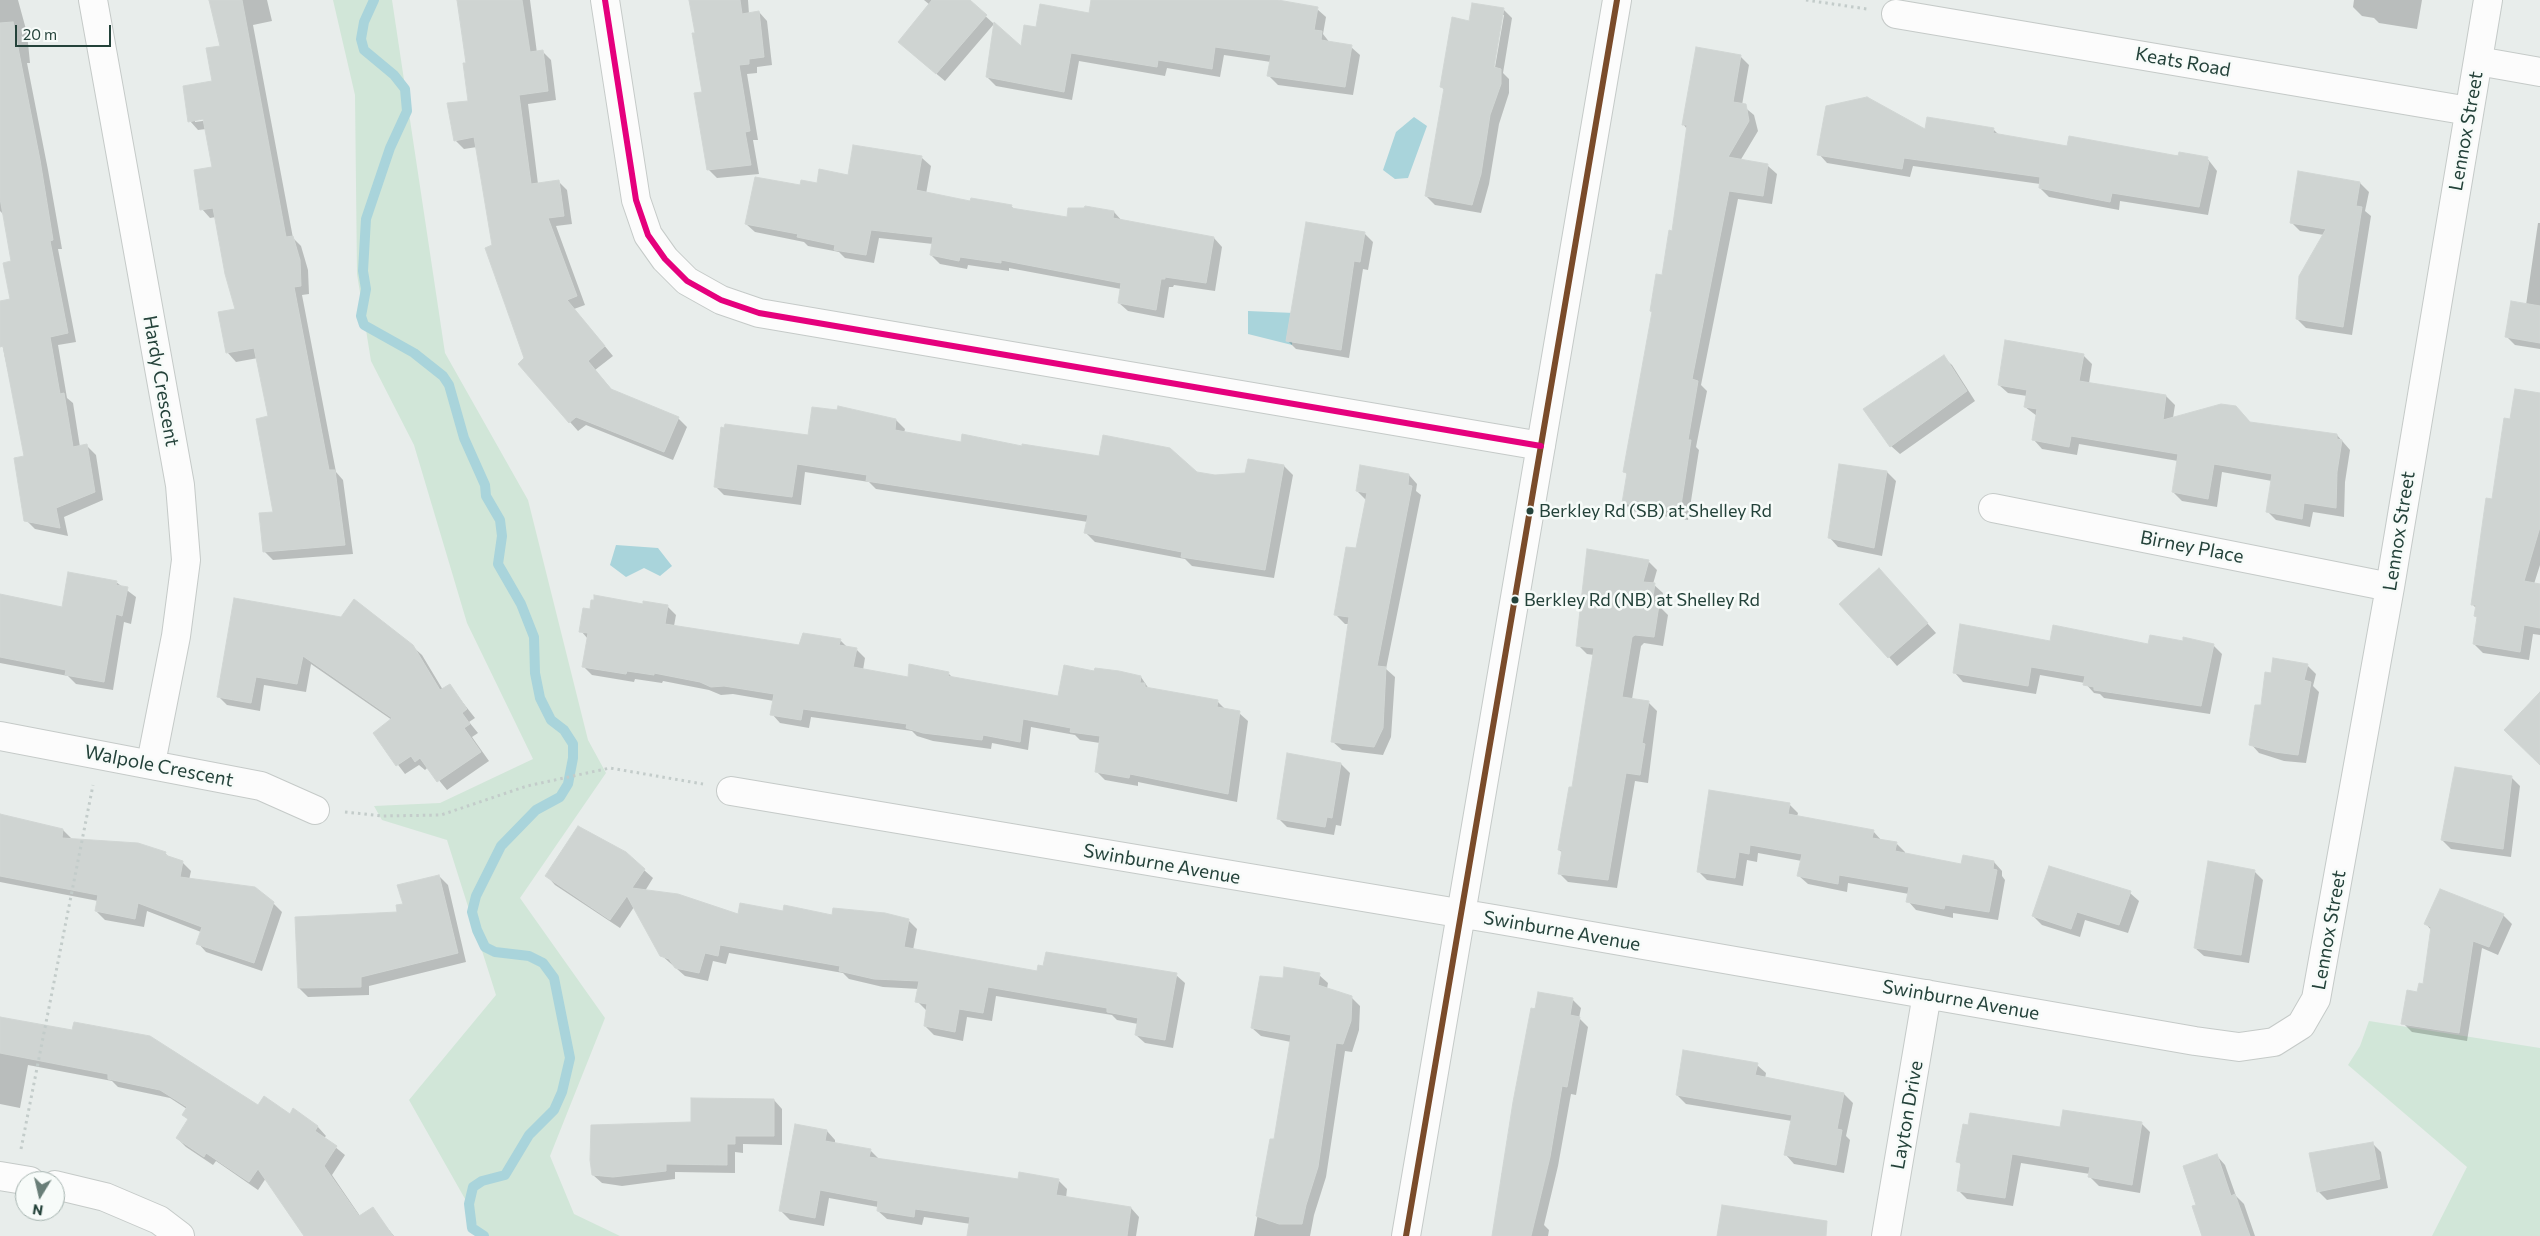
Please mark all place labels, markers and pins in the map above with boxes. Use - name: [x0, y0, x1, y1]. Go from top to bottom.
- place label: Berkley Rd (SB) at Shelley Rd: [1539, 500, 1772, 522]
- marker: Berkley Rd (SB) at Shelley Rd: [1525, 506, 1535, 516]
- place label: Berkley Rd (NB) at Shelley Rd: [1524, 589, 1760, 611]
- marker: Berkley Rd (NB) at Shelley Rd: [1510, 595, 1520, 605]

